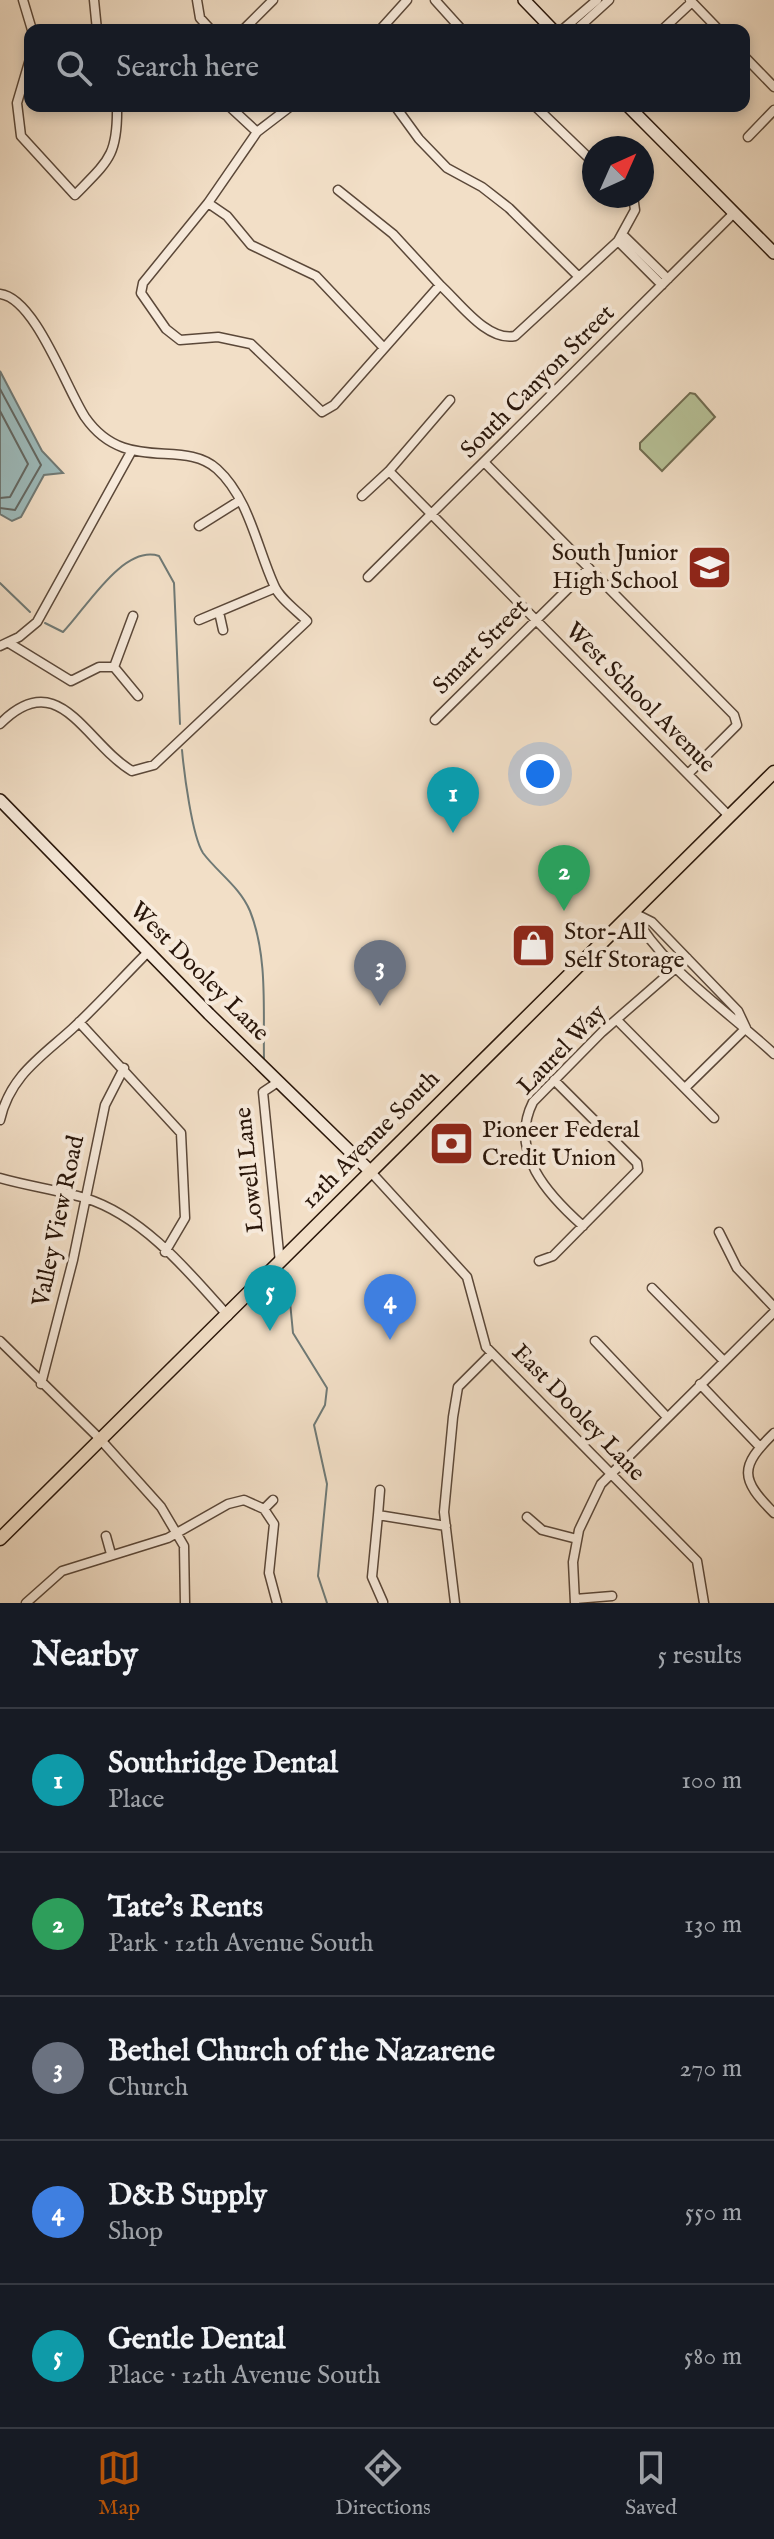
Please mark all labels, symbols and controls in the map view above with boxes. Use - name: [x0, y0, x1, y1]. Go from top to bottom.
- search box: [24, 24, 750, 112]
- icon: search: [52, 46, 96, 90]
- text: Search here: [116, 49, 259, 87]
- north arrow: [582, 136, 654, 208]
- street label: South Canyon Street: [454, 298, 622, 466]
- place label: South Junior High School: [552, 538, 678, 597]
- school or university icon: South Junior High School: [685, 543, 733, 591]
- street label: Smart Street: [427, 593, 535, 701]
- street label: West School Avenue: [558, 616, 722, 780]
- your location: [520, 754, 560, 794]
- pin: 1: [427, 767, 479, 833]
- pin: 2: [538, 845, 590, 911]
- street label: West Dooley Lane: [122, 895, 276, 1049]
- place label: Stor-All Self Storage: [564, 917, 684, 976]
- shop icon: Stor-All Self Storage: [509, 922, 557, 970]
- pin: 3: [354, 940, 406, 1006]
- street label: Laurel Way: [511, 998, 613, 1102]
- street label: 12th Avenue South: [295, 1064, 447, 1216]
- street label: Lowell Lane: [228, 1106, 272, 1234]
- place label: Pioneer Federal Credit Union: [482, 1115, 640, 1174]
- bank icon: Pioneer Federal Credit Union: [427, 1120, 475, 1168]
- street label: Valley View Road: [26, 1133, 92, 1310]
- pin: 5: [244, 1265, 296, 1331]
- pin: 4: [364, 1274, 416, 1340]
- street label: East Dooley Lane: [504, 1338, 652, 1488]
- text: Nearby: [32, 1634, 138, 1677]
- text: 5 results: [658, 1639, 742, 1672]
- text: Southridge Dental: [108, 1745, 338, 1783]
- text: 1: [53, 1764, 63, 1797]
- text: 100 m: [681, 1764, 742, 1797]
- text: Place: [108, 1783, 164, 1816]
- text: Tate's Rents: [108, 1889, 263, 1927]
- text: 2: [52, 1908, 64, 1941]
- text: 130 m: [684, 1908, 742, 1941]
- text: Park · 12th Avenue South: [108, 1927, 373, 1960]
- text: Bethel Church of the Nazarene: [108, 2033, 495, 2071]
- text: 3: [53, 2052, 63, 2085]
- text: 270 m: [679, 2052, 742, 2085]
- text: Church: [108, 2071, 188, 2104]
- text: D&B Supply: [108, 2177, 267, 2215]
- text: 4: [52, 2196, 64, 2229]
- text: 550 m: [685, 2196, 742, 2229]
- text: Shop: [108, 2215, 163, 2248]
- text: Gentle Dental: [108, 2321, 285, 2359]
- text: 5: [53, 2340, 63, 2373]
- text: 580 m: [684, 2340, 742, 2373]
- text: Place · 12th Avenue South: [108, 2359, 381, 2392]
- tab: Map: [97, 2446, 141, 2522]
- tab: Directions: [335, 2446, 431, 2522]
- tab: Saved: [625, 2446, 677, 2522]

